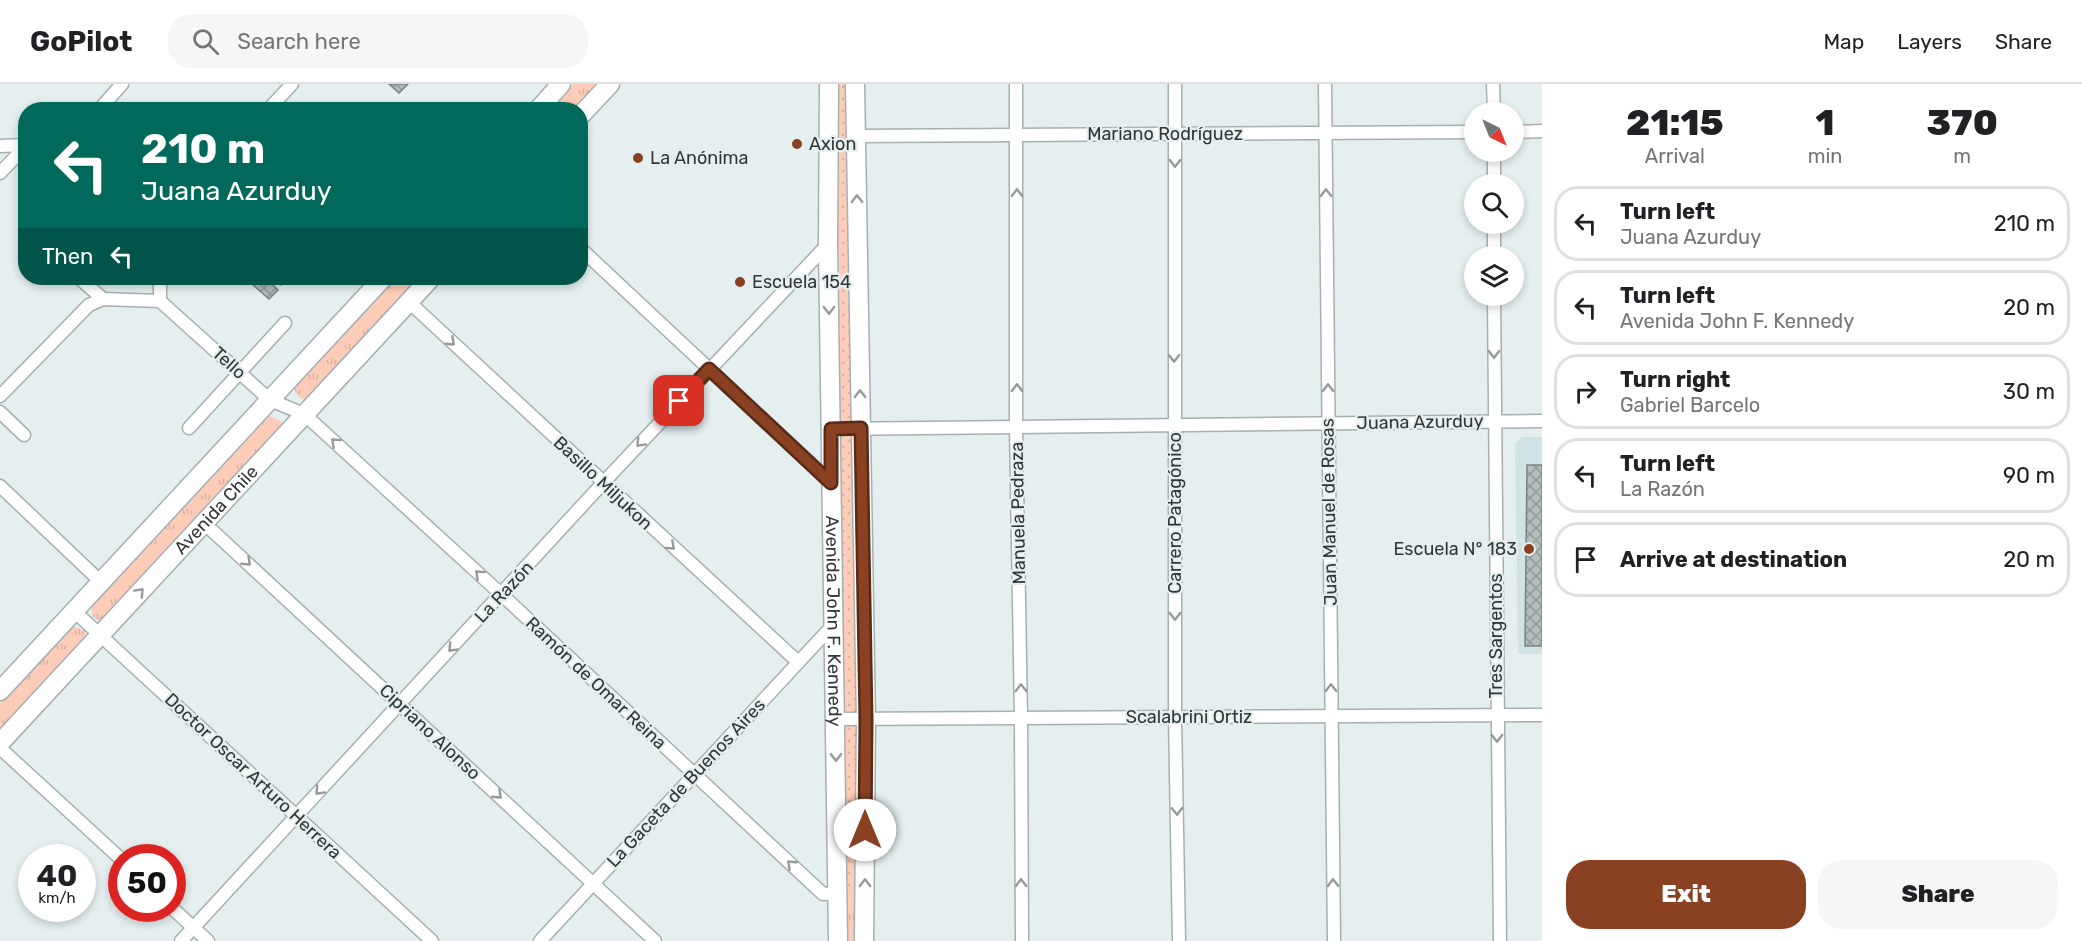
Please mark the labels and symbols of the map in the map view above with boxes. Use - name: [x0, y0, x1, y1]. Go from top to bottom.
- north arrow: [1464, 102, 1524, 162]
- street label: Mariano Rodríguez: [1087, 123, 1243, 145]
- place label: Axion: [809, 133, 856, 155]
- marker: Axion: [790, 137, 804, 151]
- place label: La Anónima: [650, 147, 749, 169]
- marker: La Anónima: [631, 151, 645, 165]
- one-way arrow: [1169, 159, 1181, 168]
- one-way arrow: [1011, 188, 1023, 197]
- one-way arrow: [1320, 188, 1332, 197]
- one-way arrow: [851, 194, 864, 203]
- place label: Escuela 154: [752, 271, 851, 293]
- marker: Escuela 154: [733, 275, 747, 289]
- one-way arrow: [823, 306, 835, 315]
- one-way arrow: [445, 335, 455, 346]
- street label: Tello: [208, 342, 250, 384]
- one-way arrow: [1488, 349, 1500, 358]
- one-way arrow: [1168, 354, 1181, 363]
- pin: [653, 375, 704, 426]
- one-way arrow: [1011, 383, 1023, 392]
- one-way arrow: [1322, 383, 1334, 392]
- one-way arrow: [854, 389, 866, 398]
- street label: Juana Azurduy: [1356, 410, 1484, 434]
- street label: Juan Manuel de Rosas: [1316, 418, 1342, 606]
- street label: Basillo Miljukon: [549, 431, 657, 535]
- street label: Carrero Patagónico: [1164, 432, 1186, 594]
- one-way arrow: [637, 435, 648, 446]
- one-way arrow: [331, 439, 342, 450]
- street label: Manuela Pedraza: [1006, 441, 1030, 585]
- street label: Avenida Chile: [170, 461, 263, 559]
- street label: Avenida John F. Kennedy: [821, 515, 846, 727]
- place label: Escuela N° 183: [1393, 538, 1517, 560]
- one-way arrow: [664, 539, 675, 550]
- marker: Escuela N° 183: [1522, 542, 1536, 556]
- one-way arrow: [240, 555, 251, 566]
- street label: La Razón: [470, 557, 538, 627]
- one-way arrow: [475, 570, 486, 581]
- street label: Tres Sargentos: [1485, 573, 1507, 699]
- one-way arrow: [133, 588, 144, 598]
- street label: Ramón de Omar Reina: [521, 612, 671, 754]
- one-way arrow: [1169, 612, 1181, 621]
- one-way arrow: [448, 641, 459, 652]
- street label: Cipriano Alonso: [375, 679, 485, 785]
- one-way arrow: [1014, 683, 1027, 692]
- one-way arrow: [1325, 683, 1337, 692]
- street label: Doctor Oscar Arturo Herrera: [160, 688, 346, 864]
- street label: La Gaceta de Buenos Aires: [602, 694, 770, 872]
- street label: Scalabrini Ortiz: [1126, 706, 1252, 728]
- one-way arrow: [1490, 733, 1503, 742]
- one-way arrow: [830, 753, 842, 762]
- one-way arrow: [315, 783, 326, 794]
- one-way arrow: [491, 788, 501, 799]
- position arrow: [833, 798, 897, 862]
- one-way arrow: [1171, 807, 1183, 816]
- speed limit sign: 50: [108, 844, 186, 922]
- one-way arrow: [787, 860, 798, 871]
- one-way arrow: [859, 878, 871, 887]
- one-way arrow: [1015, 878, 1027, 887]
- one-way arrow: [1327, 878, 1339, 887]

